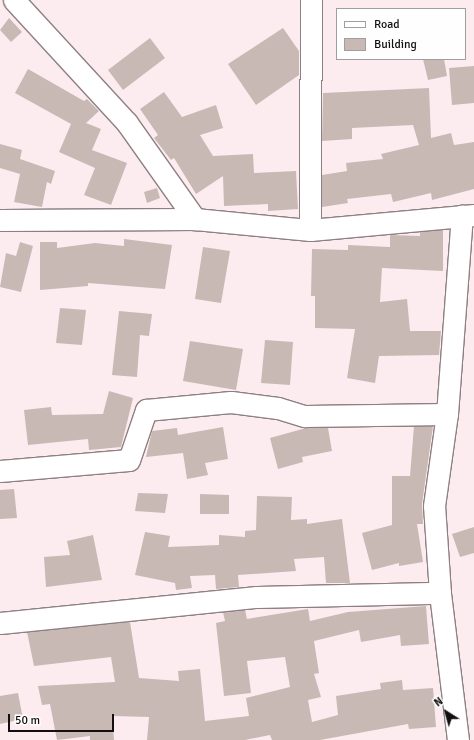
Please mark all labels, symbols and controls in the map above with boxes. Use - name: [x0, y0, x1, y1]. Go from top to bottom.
- legend: [336, 8, 466, 60]
- text: Road: [374, 17, 400, 32]
- text: Building: [374, 37, 417, 52]
- north arrow: [426, 692, 466, 732]
- text: N: [432, 695, 445, 710]
- scale bar: [10, 706, 116, 732]
- text: 50 m: [15, 713, 40, 728]

